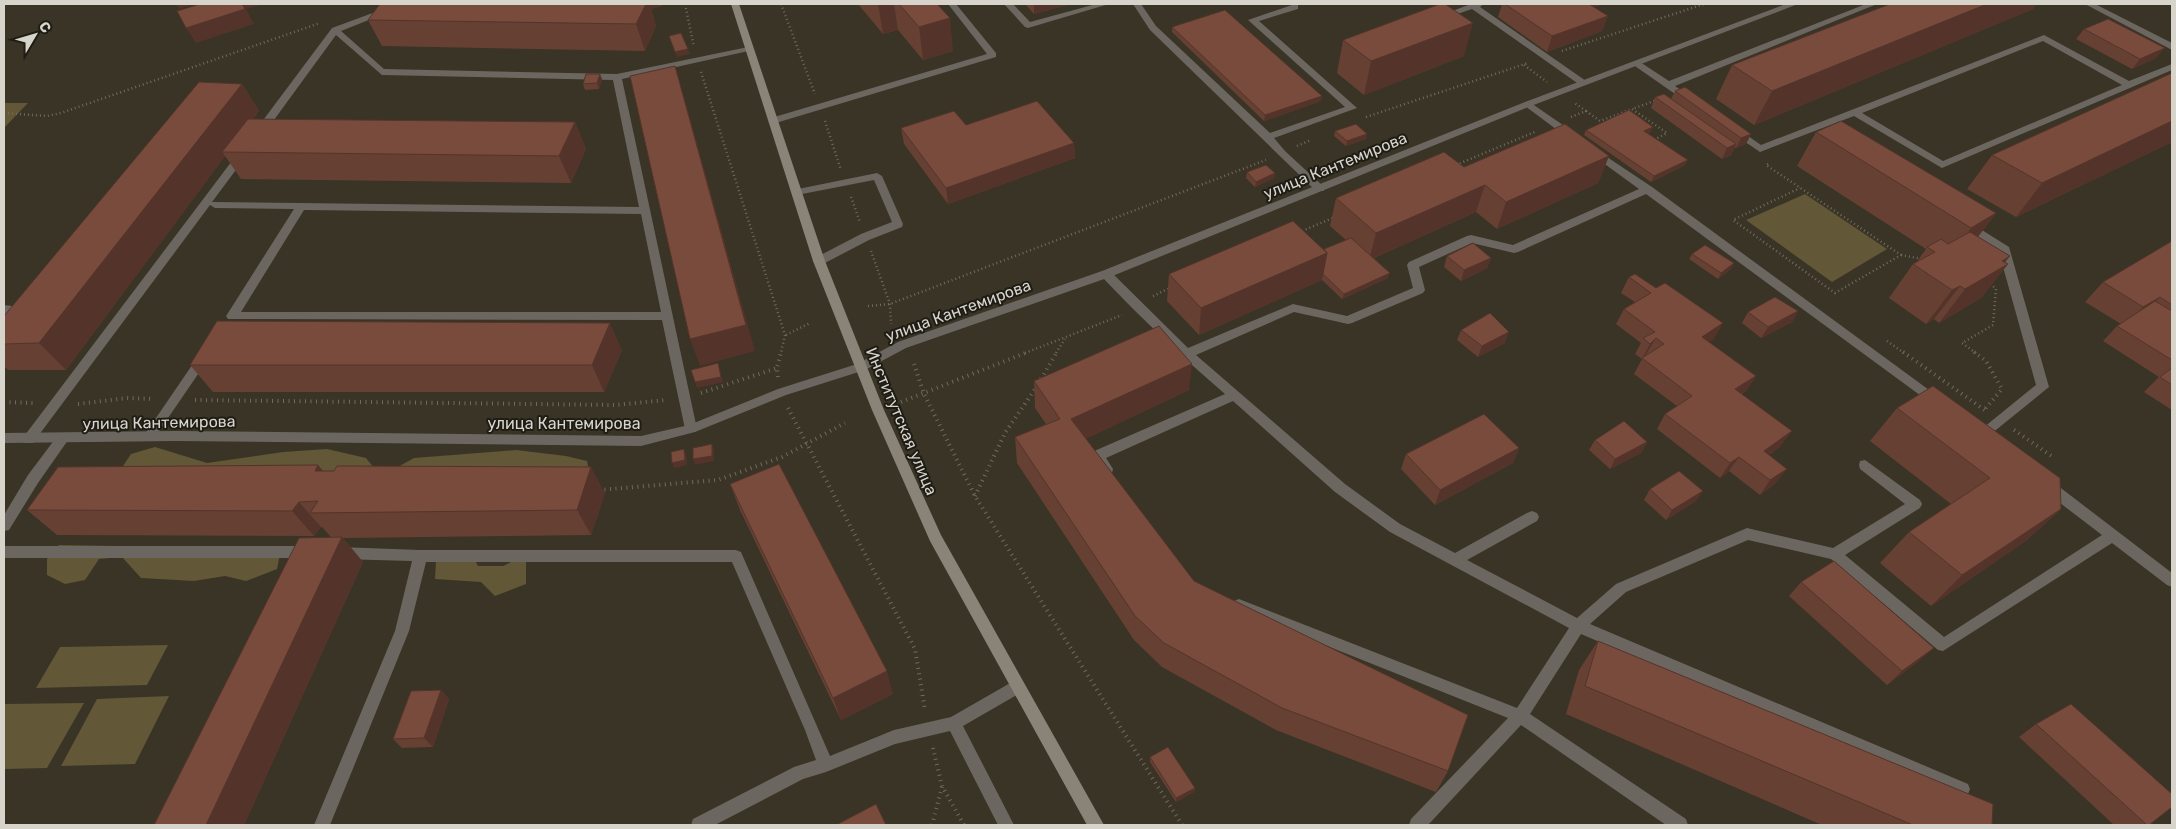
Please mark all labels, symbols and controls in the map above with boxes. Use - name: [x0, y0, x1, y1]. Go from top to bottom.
- north arrow: [10, 10, 60, 60]
- text: С: [35, 18, 55, 37]
- street label: улица Кантемирова: [1261, 128, 1410, 203]
- street label: улица Кантемирова: [883, 275, 1033, 346]
- street label: Институтская улица: [862, 345, 941, 498]
- street label: улица Кантемирова: [82, 412, 236, 433]
- street label: улица Кантемирова: [487, 414, 641, 433]

